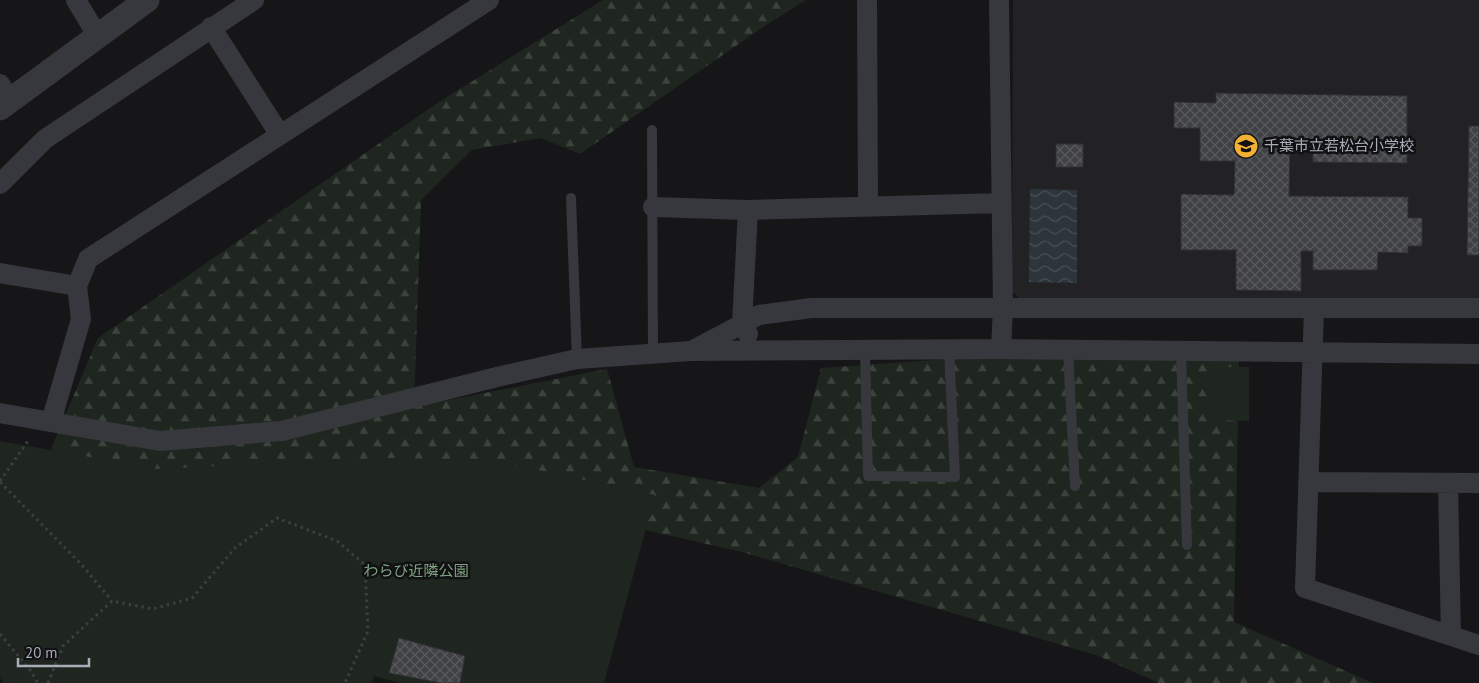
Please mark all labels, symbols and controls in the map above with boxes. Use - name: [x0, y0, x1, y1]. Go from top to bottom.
- school or university icon: 千葉市立若松台小学校: [1233, 133, 1259, 159]
- place label: 千葉市立若松台小学校: [1264, 136, 1414, 155]
- park label: わらび近隣公園: [363, 561, 469, 580]
- scale bar: [18, 636, 89, 668]
- text: 20 m: [25, 643, 58, 662]

